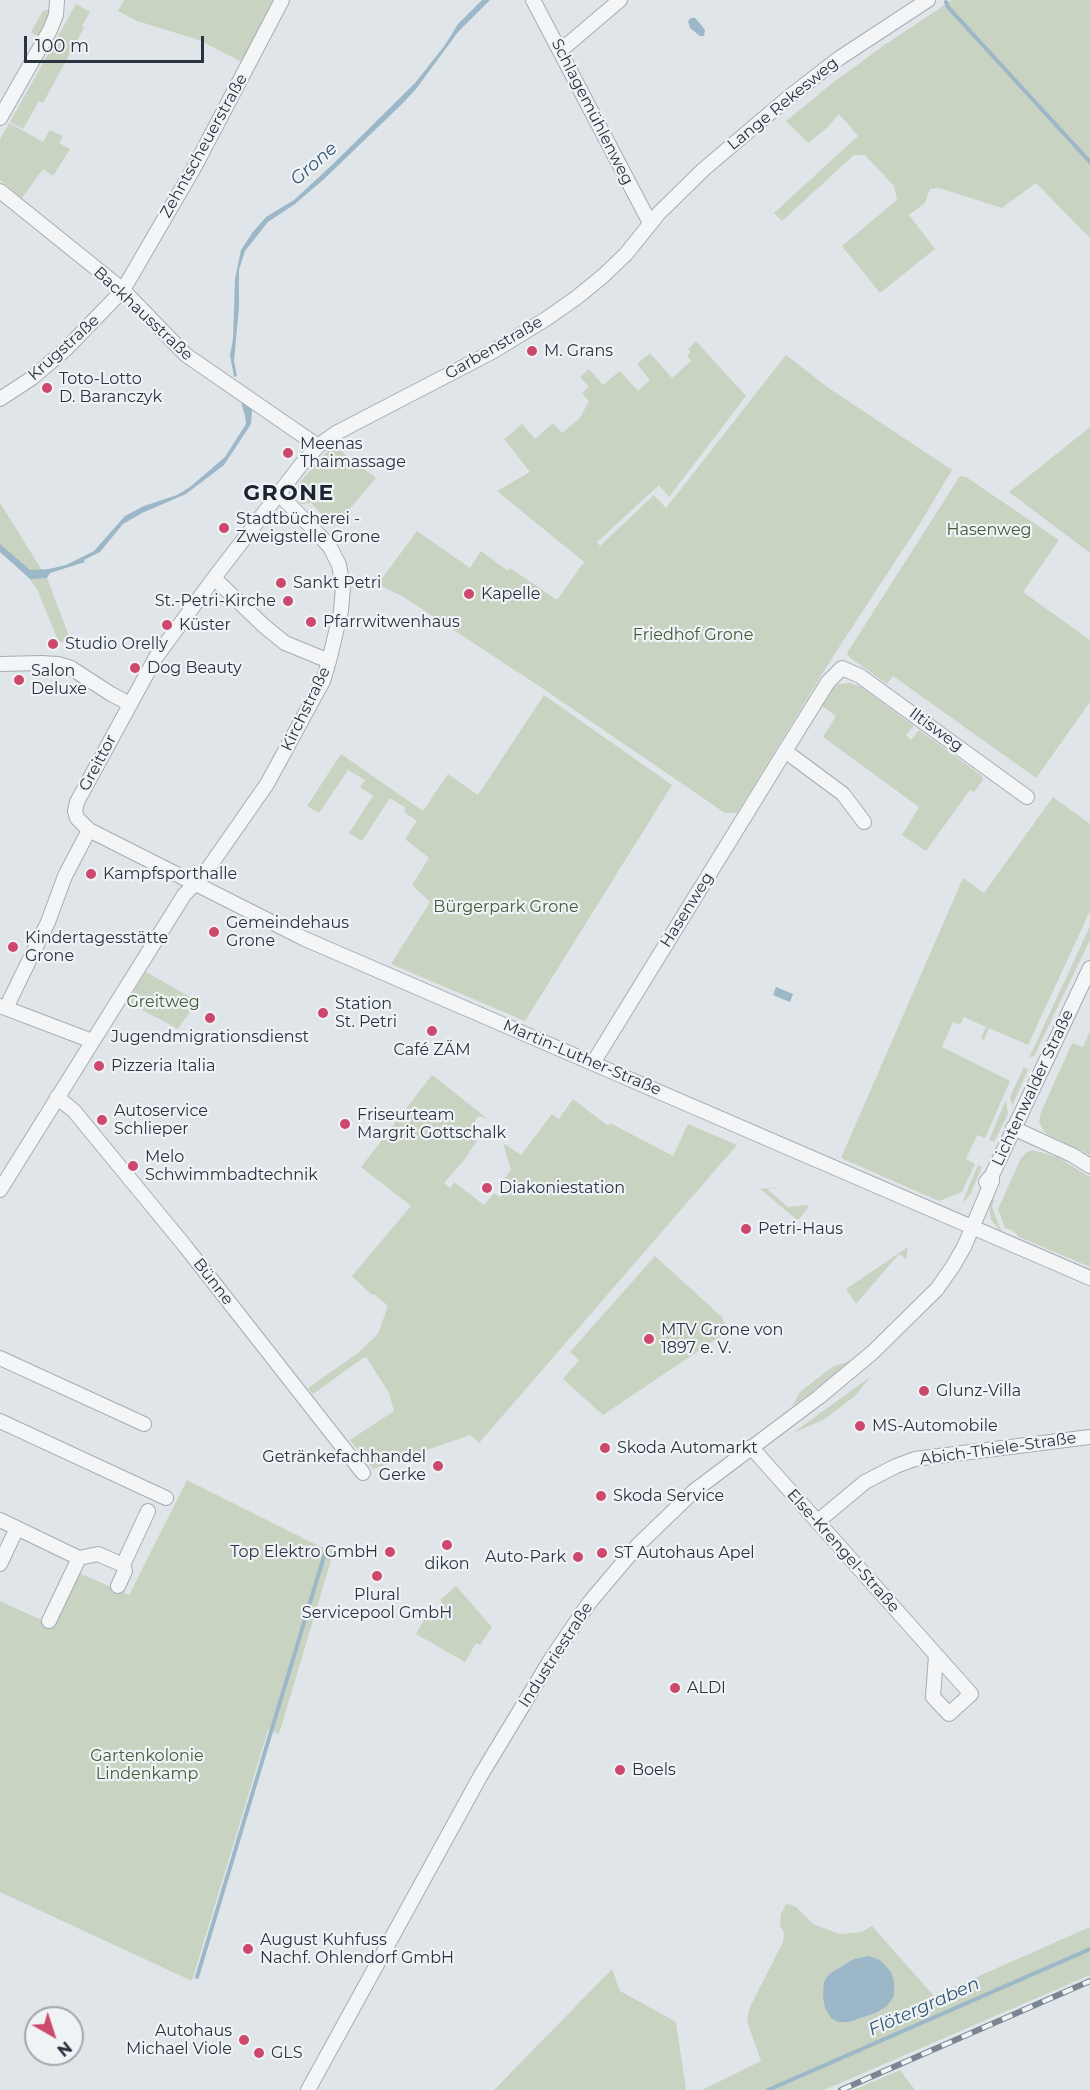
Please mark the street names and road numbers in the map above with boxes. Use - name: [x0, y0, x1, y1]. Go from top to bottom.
- street label: Schlagemühlenweg: [547, 36, 637, 188]
- street label: Lange Rekesweg: [724, 54, 842, 154]
- street label: Zehntscheuerstraße: [156, 71, 252, 221]
- street label: Backhausstraße: [89, 263, 197, 365]
- street label: Krugstraße: [24, 311, 104, 385]
- street label: Garbenstraße: [442, 312, 546, 384]
- street label: Kirchstraße: [277, 664, 335, 754]
- street label: Iltisweg: [905, 704, 967, 756]
- street label: Greittor: [75, 731, 121, 795]
- street label: Hasenweg: [656, 869, 718, 951]
- street label: Lichtenwalder Straße: [988, 1007, 1078, 1169]
- street label: Martin-Luther-Straße: [500, 1016, 664, 1100]
- street label: Bünne: [189, 1255, 237, 1309]
- street label: Abich-Thiele-Straße: [919, 1429, 1077, 1469]
- street label: Else-Krengel-Straße: [783, 1485, 903, 1617]
- street label: Industriestraße: [515, 1599, 597, 1711]

